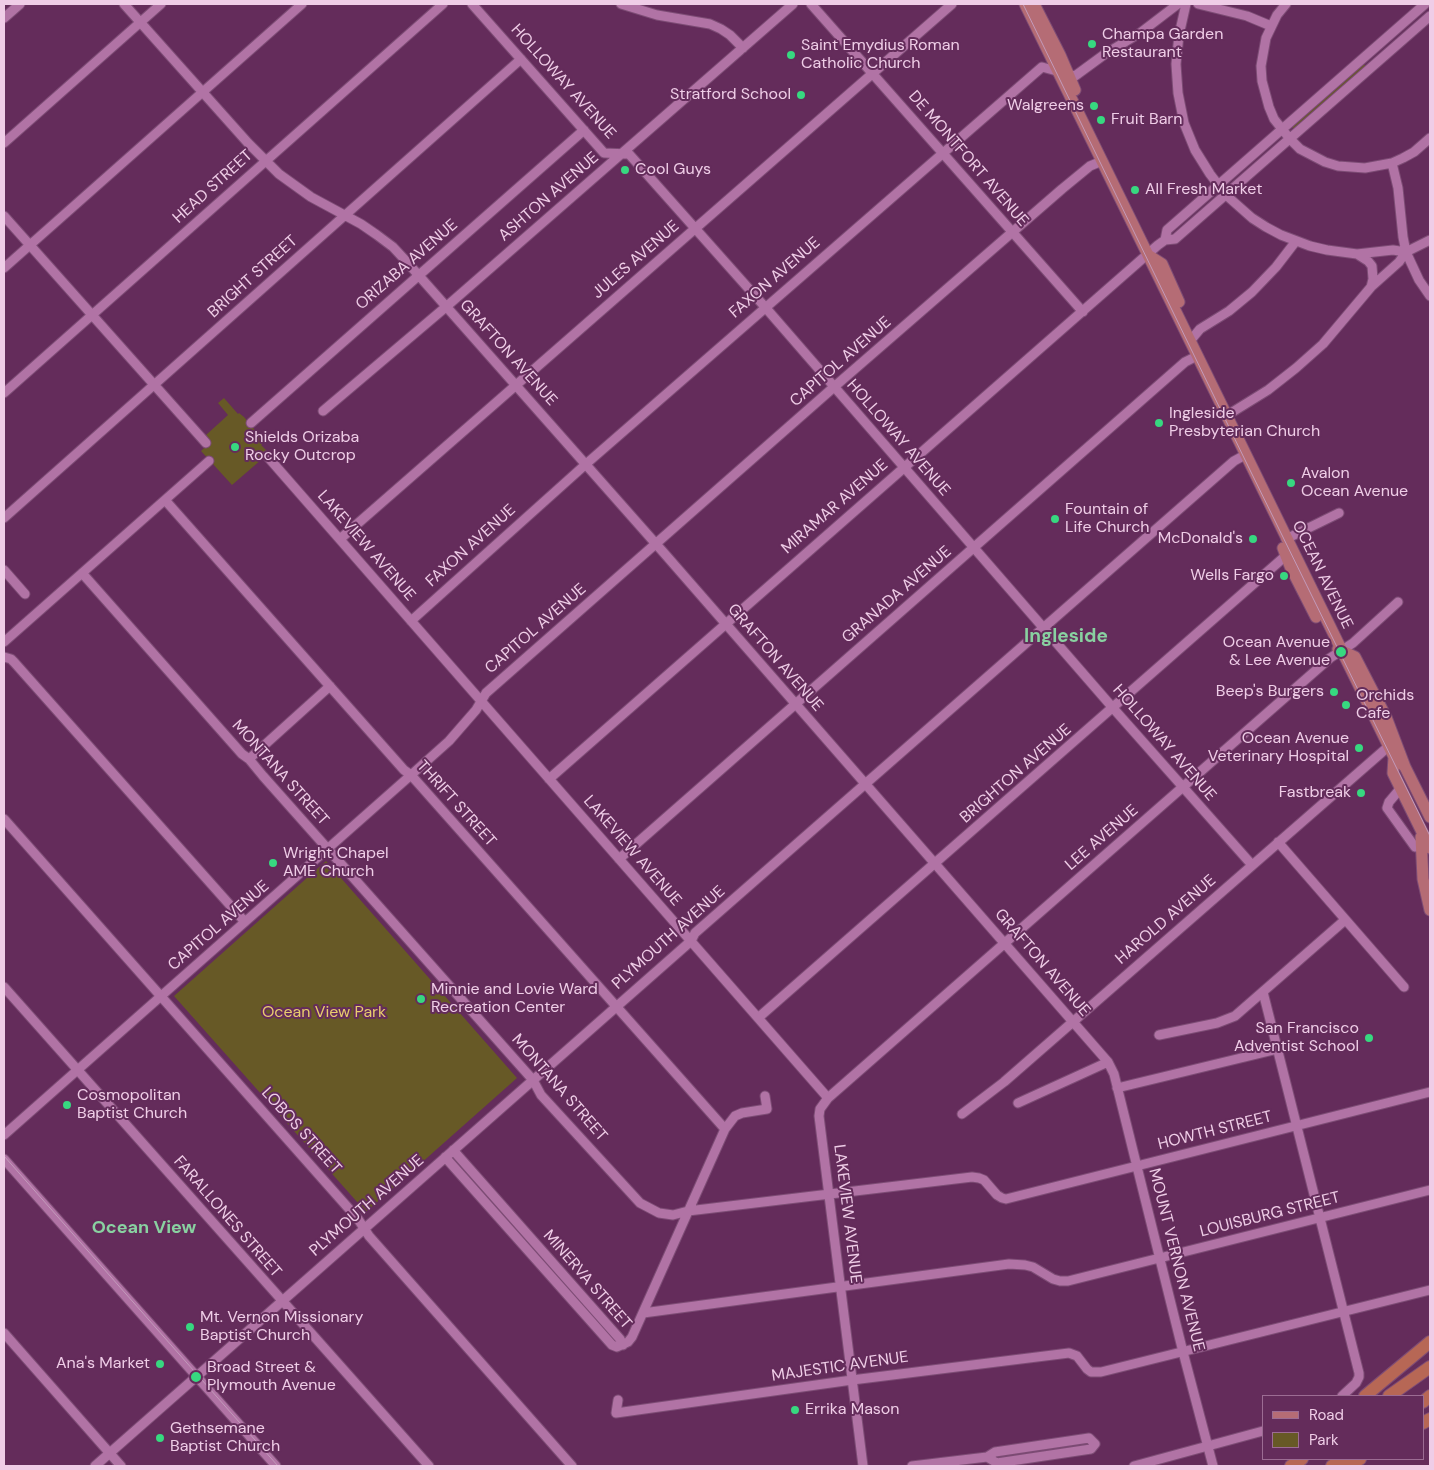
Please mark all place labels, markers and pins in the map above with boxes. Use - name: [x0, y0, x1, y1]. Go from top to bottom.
- place label: Champa Garden Restaurant: [1102, 25, 1223, 63]
- place label: Saint Emydius Roman Catholic Church: [801, 36, 960, 74]
- marker: Champa Garden Restaurant: [1086, 38, 1098, 50]
- marker: Saint Emydius Roman Catholic Church: [785, 49, 797, 61]
- place label: Stratford School: [670, 85, 791, 105]
- marker: Stratford School: [795, 89, 807, 101]
- place label: Walgreens: [1007, 96, 1084, 116]
- marker: Walgreens: [1088, 100, 1100, 112]
- place label: Fruit Barn: [1111, 110, 1182, 130]
- marker: Fruit Barn: [1095, 114, 1107, 126]
- place label: Cool Guys: [635, 160, 711, 180]
- marker: Cool Guys: [619, 164, 631, 176]
- place label: All Fresh Market: [1145, 180, 1262, 200]
- marker: All Fresh Market: [1129, 184, 1141, 196]
- place label: Ingleside Presbyterian Church: [1169, 404, 1320, 442]
- marker: Ingleside Presbyterian Church: [1153, 417, 1165, 429]
- place label: Shields Orizaba Rocky Outcrop: [245, 428, 359, 466]
- marker: Shields Orizaba Rocky Outcrop: [229, 441, 241, 453]
- place label: Avalon Ocean Avenue: [1301, 464, 1408, 502]
- marker: Avalon Ocean Avenue: [1285, 477, 1297, 489]
- place label: Fountain of Life Church: [1065, 500, 1150, 538]
- marker: Fountain of Life Church: [1049, 513, 1061, 525]
- place label: McDonald's: [1158, 529, 1243, 549]
- marker: McDonald's: [1247, 533, 1259, 545]
- place label: Wells Fargo: [1190, 566, 1274, 586]
- marker: Wells Fargo: [1278, 570, 1290, 582]
- place label: Ocean Avenue & Lee Avenue: [1223, 633, 1330, 671]
- marker: Ocean Avenue & Lee Avenue: [1334, 645, 1348, 659]
- place label: Beep's Burgers: [1216, 682, 1324, 702]
- marker: Beep's Burgers: [1328, 686, 1340, 698]
- place label: Orchids Cafe: [1356, 686, 1414, 724]
- marker: Orchids Cafe: [1340, 699, 1352, 711]
- place label: Ocean Avenue Veterinary Hospital: [1208, 729, 1349, 767]
- marker: Ocean Avenue Veterinary Hospital: [1353, 742, 1365, 754]
- place label: Fastbreak: [1279, 783, 1351, 803]
- marker: Fastbreak: [1355, 787, 1367, 799]
- place label: Wright Chapel AME Church: [283, 844, 389, 882]
- marker: Wright Chapel AME Church: [267, 857, 279, 869]
- place label: Minnie and Lovie Ward Recreation Center: [431, 980, 598, 1018]
- marker: Minnie and Lovie Ward Recreation Center: [415, 993, 427, 1005]
- place label: San Francisco Adventist School: [1234, 1019, 1359, 1057]
- marker: San Francisco Adventist School: [1363, 1032, 1375, 1044]
- place label: Cosmopolitan Baptist Church: [77, 1086, 187, 1124]
- marker: Cosmopolitan Baptist Church: [61, 1099, 73, 1111]
- place label: Mt. Vernon Missionary Baptist Church: [200, 1308, 363, 1346]
- marker: Mt. Vernon Missionary Baptist Church: [184, 1321, 196, 1333]
- place label: Ana's Market: [56, 1354, 150, 1374]
- marker: Ana's Market: [154, 1358, 166, 1370]
- place label: Broad Street & Plymouth Avenue: [207, 1358, 336, 1396]
- marker: Broad Street & Plymouth Avenue: [189, 1370, 203, 1384]
- place label: Errika Mason: [805, 1400, 900, 1420]
- marker: Errika Mason: [789, 1404, 801, 1416]
- place label: Gethsemane Baptist Church: [170, 1419, 280, 1457]
- marker: Gethsemane Baptist Church: [154, 1432, 166, 1444]

